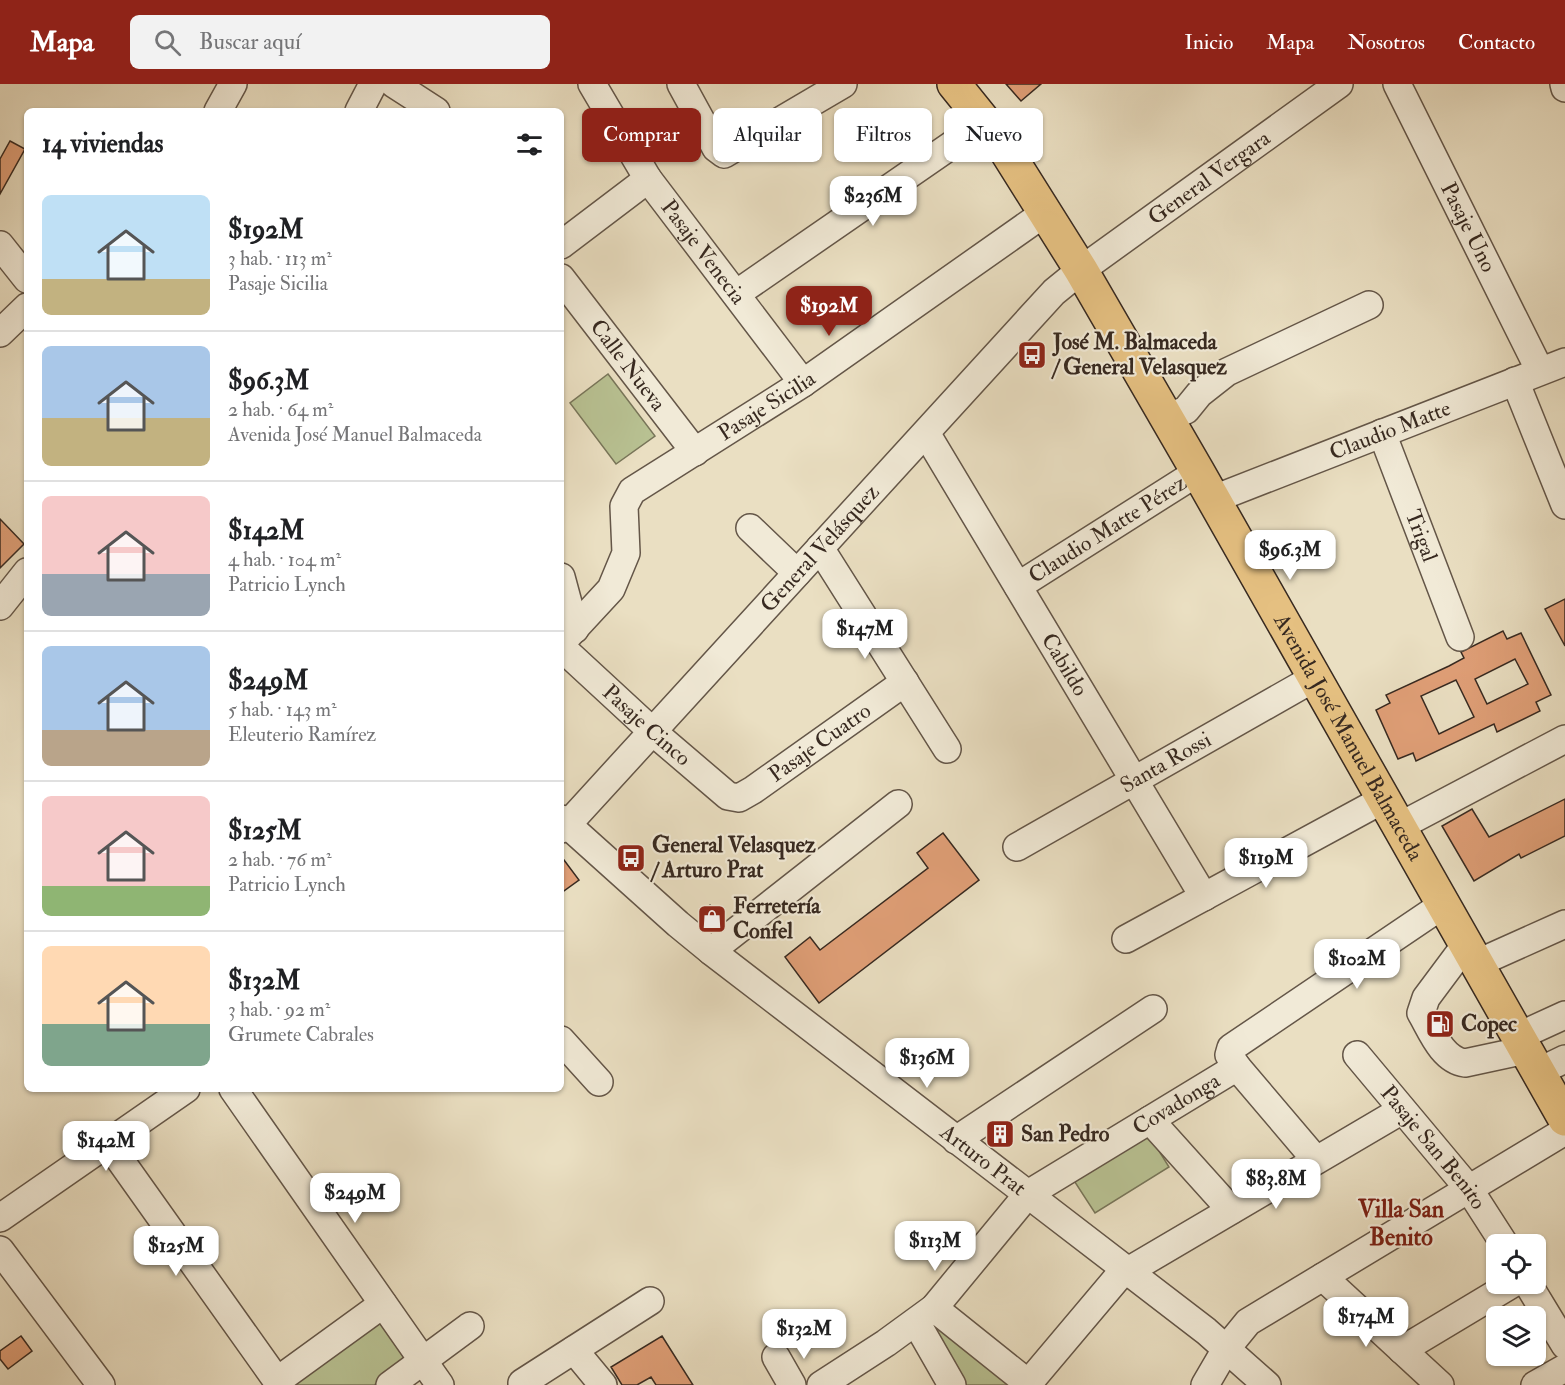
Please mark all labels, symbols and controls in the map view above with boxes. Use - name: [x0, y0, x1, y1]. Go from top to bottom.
- search box: [130, 15, 550, 69]
- text: Mapa: [30, 25, 94, 60]
- icon: search: [151, 26, 184, 59]
- text: Buscar aquí: [199, 28, 301, 56]
- text: Inicio: [1184, 29, 1233, 56]
- text: Mapa: [1266, 29, 1314, 56]
- text: Nosotros: [1347, 29, 1425, 56]
- text: Contacto: [1458, 29, 1535, 56]
- chip: Comprar: [582, 108, 701, 162]
- chip: Alquilar: [713, 108, 822, 162]
- chip: Filtros: [834, 108, 932, 162]
- chip: Nuevo: [944, 108, 1043, 162]
- street label: General Vergara: [1143, 124, 1277, 231]
- text: 14 viviendas: [42, 128, 163, 160]
- icon: filters: [513, 128, 546, 161]
- pin: $236M: [831, 176, 915, 227]
- street label: Pasaje Uno: [1434, 178, 1502, 277]
- text: $236M: [844, 183, 902, 208]
- street label: Pasaje Venecia: [655, 194, 753, 311]
- text: $192M: [228, 214, 304, 246]
- icon: home: [90, 219, 162, 291]
- text: 3 hab. · 113 m²: [228, 246, 332, 271]
- text: Pasaje Sicilia: [228, 271, 328, 296]
- pin: $192M: [787, 286, 871, 337]
- text: $192M: [800, 293, 858, 318]
- street label: Calle Nueva: [584, 314, 673, 417]
- place label: José M. Balmaceda / General Velasquez: [1051, 328, 1227, 382]
- bus stop icon: José M. Balmaceda / General Velasquez: [1016, 339, 1048, 371]
- street label: Pasaje Sicilia: [713, 364, 822, 447]
- text: $96.3M: [228, 365, 309, 397]
- icon: home: [90, 370, 162, 442]
- street label: Claudio Matte: [1325, 394, 1455, 467]
- text: 2 hab. · 64 m²: [228, 397, 333, 422]
- text: Avenida José Manuel Balmaceda: [228, 422, 482, 447]
- street label: Claudio Matte Pérez: [1023, 469, 1192, 590]
- street label: General Velásquez: [754, 478, 886, 618]
- street label: Trigal: [1399, 506, 1444, 566]
- text: $142M: [228, 515, 304, 547]
- icon: home: [90, 520, 162, 592]
- pin: $96.3M: [1241, 530, 1339, 581]
- text: $96.3M: [1259, 537, 1321, 562]
- text: 4 hab. · 104 m²: [228, 547, 341, 572]
- text: Patricio Lynch: [228, 572, 346, 597]
- street label: Avenida José Manuel Balmaceda: [1267, 608, 1430, 867]
- pin: $147M: [823, 609, 907, 660]
- text: $147M: [836, 616, 894, 641]
- street label: Cabildo: [1035, 628, 1094, 701]
- text: $249M: [228, 665, 308, 697]
- icon: home: [90, 670, 162, 742]
- street label: Pasaje Cinco: [597, 678, 697, 772]
- text: 5 hab. · 143 m²: [228, 697, 337, 722]
- street label: Pasaje Cuatro: [763, 697, 876, 789]
- text: Eleuterio Ramírez: [228, 722, 376, 747]
- street label: Santa Rossi: [1115, 725, 1216, 799]
- text: $125M: [228, 815, 302, 847]
- icon: home: [90, 820, 162, 892]
- place label: General Velasquez / Arturo Prat: [650, 831, 816, 884]
- pin: $119M: [1224, 838, 1308, 889]
- bus stop icon: General Velasquez / Arturo Prat: [615, 842, 647, 874]
- text: $119M: [1238, 845, 1294, 870]
- text: 2 hab. · 76 m²: [228, 847, 332, 872]
- text: Patricio Lynch: [228, 872, 346, 897]
- place label: Ferretería Confel: [733, 892, 821, 945]
- shop icon: Ferretería Confel: [696, 903, 728, 935]
- pin: $102M: [1315, 939, 1399, 990]
- text: $102M: [1328, 946, 1386, 971]
- text: $132M: [228, 965, 300, 997]
- icon: home: [90, 970, 162, 1042]
- text: 3 hab. · 92 m²: [228, 997, 330, 1022]
- fuel station icon: Copec: [1424, 1008, 1456, 1040]
- place label: Copec: [1461, 1010, 1517, 1039]
- text: Grumete Cabrales: [228, 1022, 374, 1047]
- pin: $136M: [885, 1038, 969, 1089]
- text: $136M: [899, 1045, 955, 1070]
- street label: Covadonga: [1127, 1066, 1226, 1141]
- street label: Pasaje San Benito: [1374, 1080, 1492, 1215]
- street label: Arturo Prat: [934, 1117, 1032, 1202]
- building icon: San Pedro: [984, 1118, 1016, 1150]
- place label: San Pedro: [1021, 1120, 1110, 1148]
- pin: $142M: [64, 1121, 148, 1172]
- text: $142M: [77, 1128, 135, 1153]
- pin: $83.8M: [1227, 1159, 1325, 1210]
- text: $83.8M: [1245, 1166, 1307, 1191]
- pin: $249M: [313, 1173, 397, 1224]
- text: $249M: [324, 1180, 386, 1205]
- district label: Villa San Benito: [1357, 1194, 1445, 1253]
- pin: $113M: [893, 1221, 977, 1272]
- pin: $125M: [134, 1226, 218, 1277]
- text: $113M: [909, 1228, 961, 1253]
- text: $125M: [148, 1233, 204, 1258]
- map controls: [1486, 1234, 1546, 1366]
- button: locate: [1486, 1234, 1546, 1294]
- pin: $174M: [1324, 1297, 1408, 1348]
- text: $174M: [1337, 1304, 1395, 1329]
- button: layers: [1486, 1306, 1546, 1366]
- pin: $132M: [762, 1309, 846, 1360]
- text: $132M: [776, 1316, 832, 1341]

